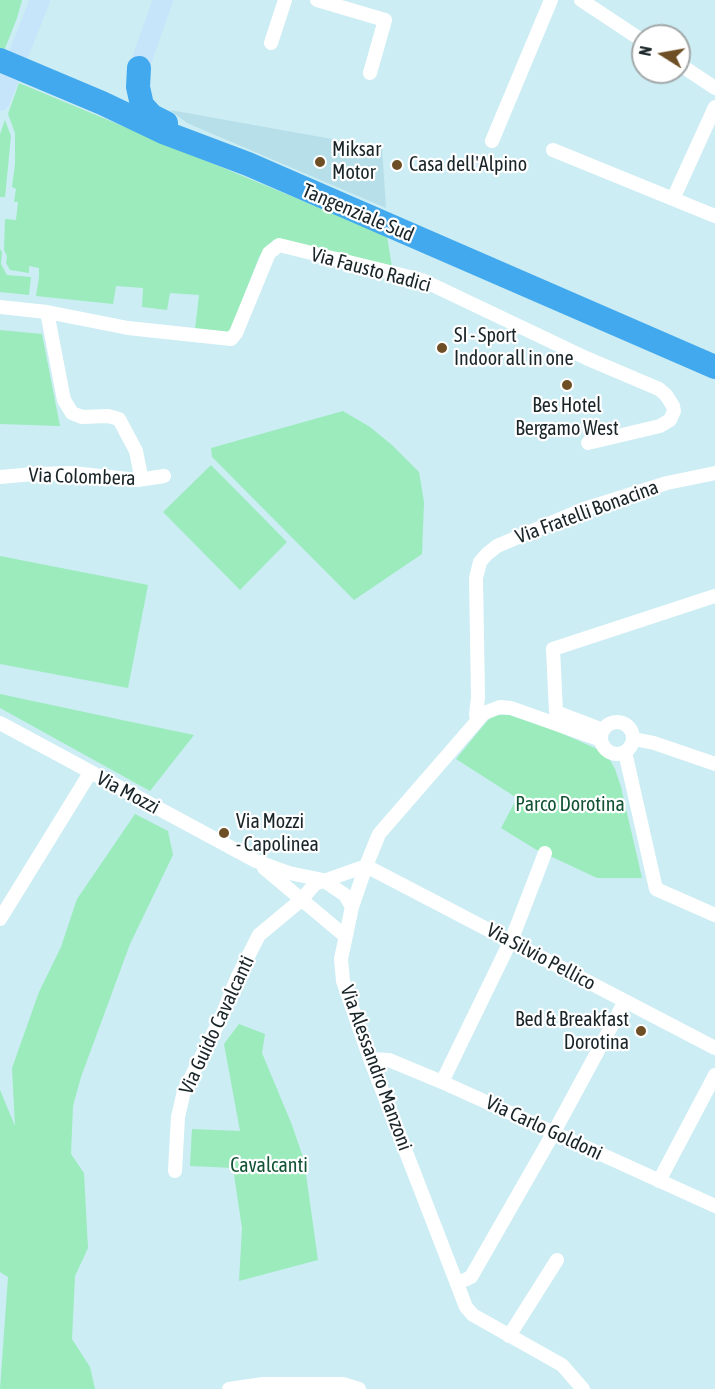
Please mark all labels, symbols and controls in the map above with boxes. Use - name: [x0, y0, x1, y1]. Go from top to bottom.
- north arrow: [631, 24, 691, 84]
- text: N: [636, 45, 655, 57]
- place label: Miksar Motor: [332, 138, 381, 185]
- place label: Casa dell'Alpino: [409, 153, 527, 177]
- marker: Miksar Motor: [313, 155, 327, 169]
- marker: Casa dell'Alpino: [390, 158, 404, 172]
- street label: Tangenziale Sud: [299, 179, 417, 247]
- street label: Via Fausto Radici: [308, 242, 434, 298]
- place label: SI - Sport Indoor all in one: [454, 324, 574, 371]
- marker: SI - Sport Indoor all in one: [435, 341, 449, 355]
- marker: Bes Hotel Bergamo West: [560, 378, 574, 392]
- place label: Bes Hotel Bergamo West: [515, 394, 619, 441]
- street label: Via Colombera: [28, 463, 136, 491]
- street label: Via Fratelli Bonacina: [512, 475, 662, 549]
- street label: Via Mozzi: [92, 766, 164, 820]
- park label: Parco Dorotina: [515, 793, 625, 817]
- place label: Via Mozzi - Capolinea: [236, 810, 319, 857]
- marker: Via Mozzi - Capolinea: [217, 826, 231, 840]
- street label: Via Silvio Pellico: [482, 918, 600, 996]
- street label: Via Guido Cavalcanti: [174, 952, 260, 1098]
- street label: Via Alessandro Manzoni: [335, 982, 417, 1154]
- place label: Bed & Breakfast Dorotina: [515, 1008, 629, 1055]
- marker: Bed & Breakfast Dorotina: [634, 1024, 648, 1038]
- street label: Via Carlo Goldoni: [482, 1090, 606, 1166]
- park label: Cavalcanti: [230, 1154, 308, 1178]

